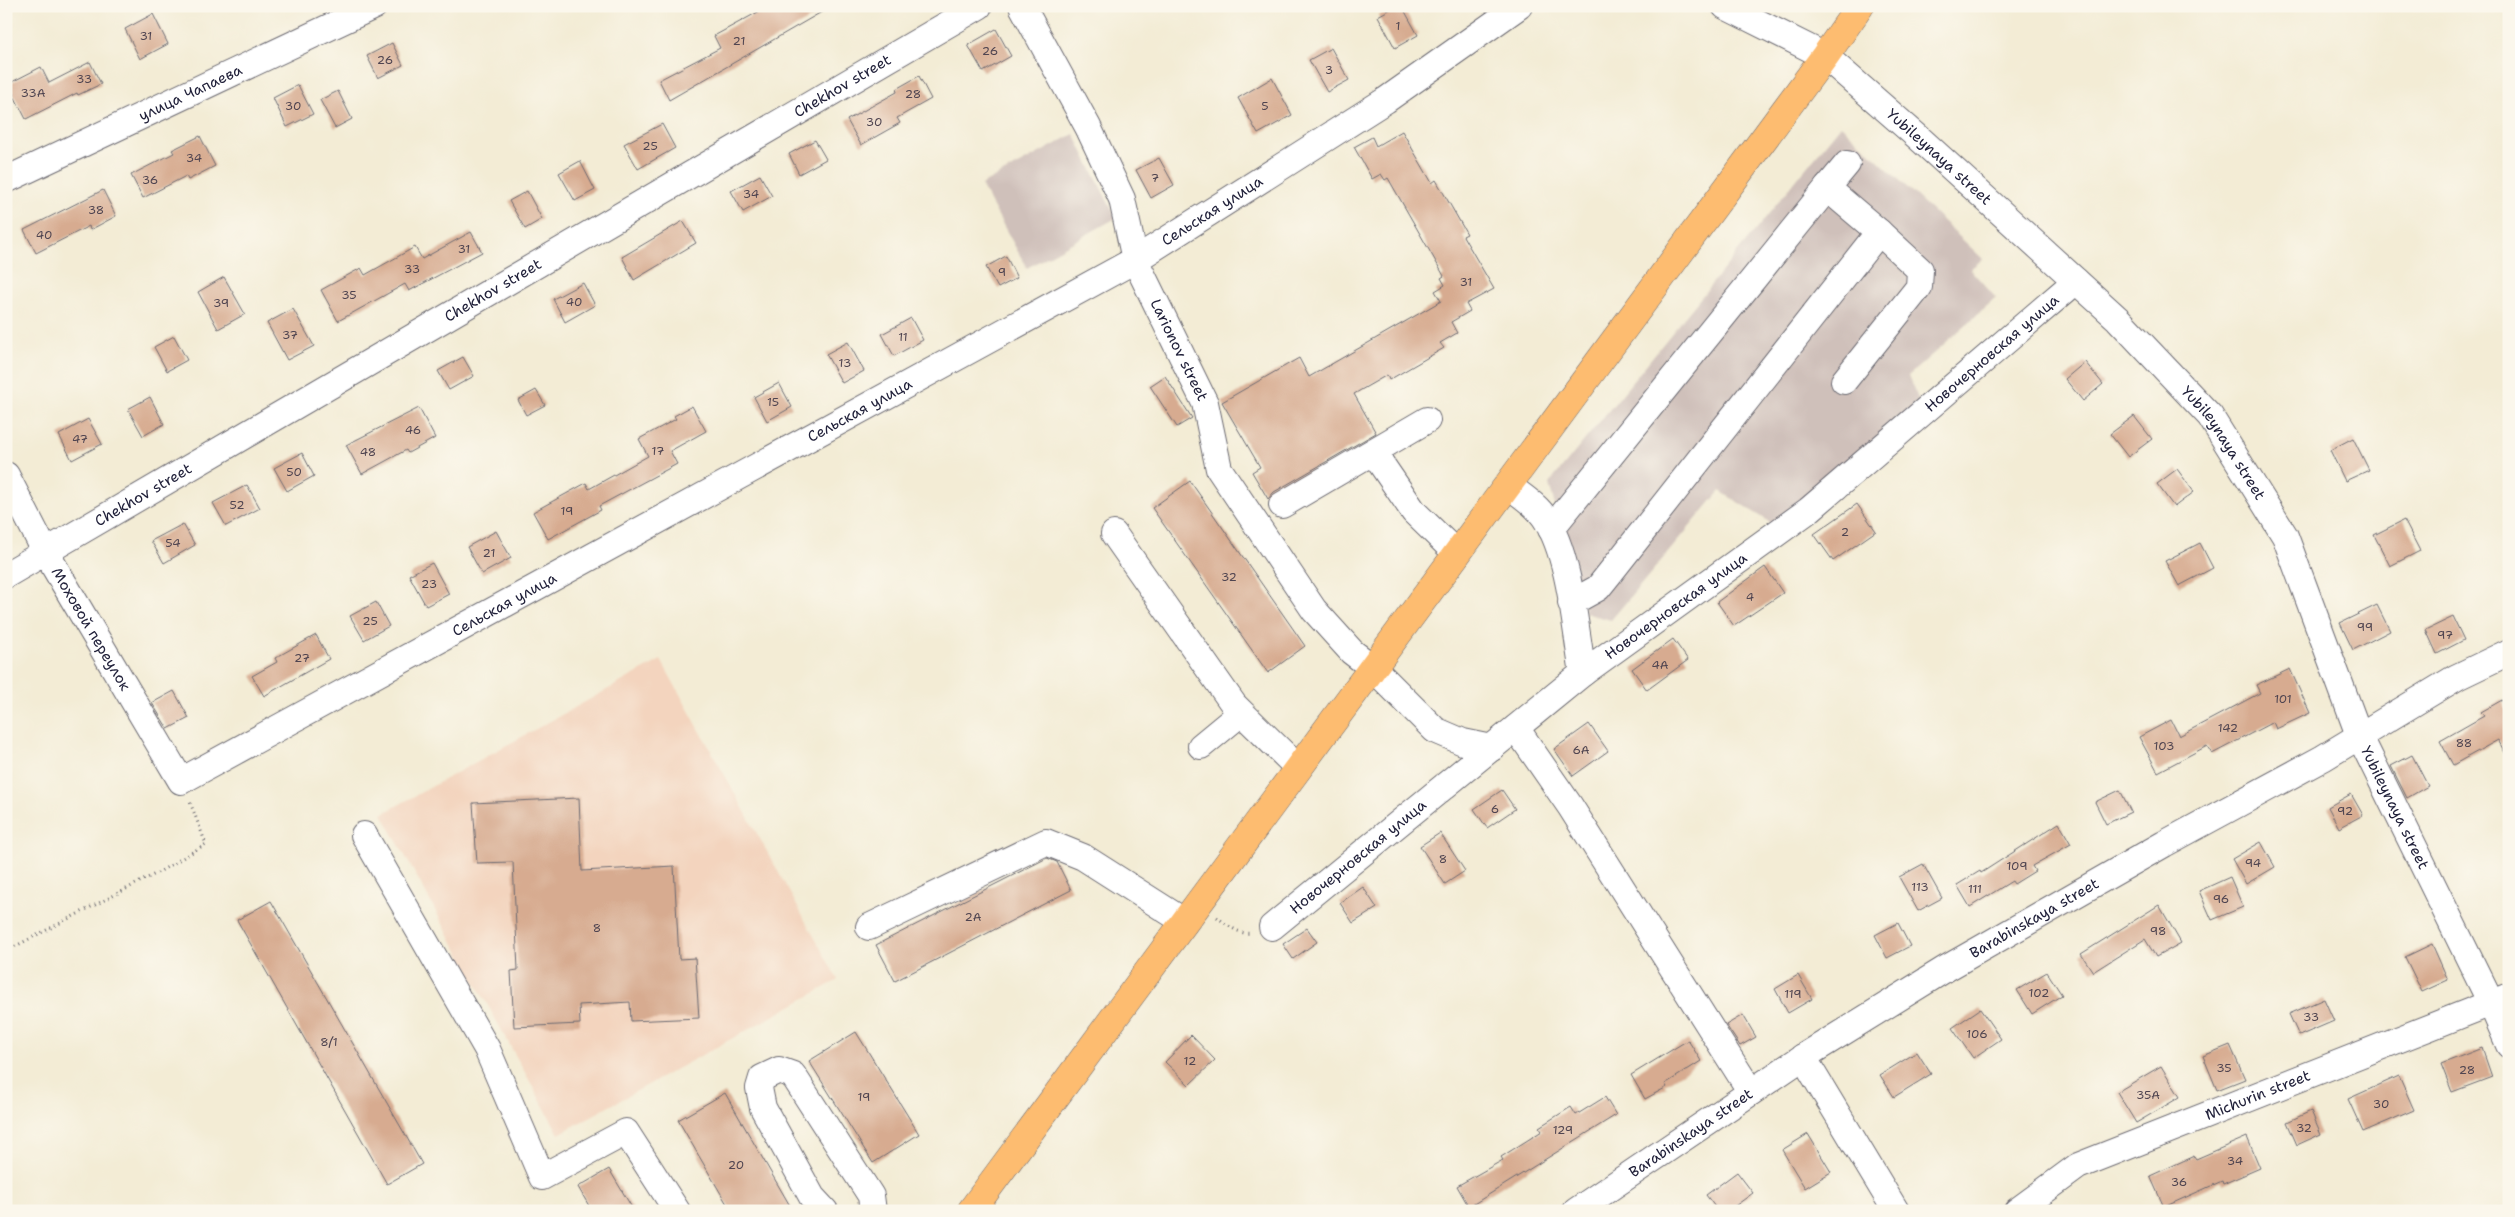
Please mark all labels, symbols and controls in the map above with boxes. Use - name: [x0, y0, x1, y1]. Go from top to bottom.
- house number: 1: [1395, 18, 1401, 34]
- house number: 31: [140, 28, 152, 44]
- house number: 21: [733, 33, 745, 49]
- house number: 26: [982, 43, 998, 59]
- street label: Chekhov street: [790, 50, 895, 122]
- house number: 26: [377, 52, 393, 68]
- street label: улица Чапаева: [135, 59, 246, 126]
- house number: 3: [1325, 62, 1333, 78]
- house number: 33: [76, 71, 92, 87]
- house number: 33А: [21, 85, 46, 101]
- house number: 28: [905, 86, 921, 102]
- house number: 30: [285, 98, 301, 114]
- house number: 5: [1261, 98, 1269, 114]
- street label: Yubileynaya street: [1882, 104, 1996, 209]
- house number: 30: [866, 114, 882, 130]
- house number: 25: [642, 138, 658, 154]
- house number: 34: [186, 150, 202, 166]
- house number: 7: [1151, 170, 1159, 186]
- street label: Сельская улица: [1158, 171, 1267, 251]
- house number: 36: [142, 172, 158, 188]
- house number: 34: [743, 186, 759, 202]
- house number: 38: [88, 202, 104, 218]
- house number: 40: [36, 227, 52, 243]
- house number: 31: [458, 241, 470, 257]
- street label: Chekhov street: [441, 254, 545, 326]
- house number: 33: [404, 261, 420, 277]
- house number: 9: [998, 264, 1006, 280]
- house number: 31: [1460, 274, 1472, 290]
- house number: 35: [341, 287, 357, 303]
- street label: Новочерновская улица: [1920, 290, 2064, 416]
- house number: 40: [566, 294, 582, 310]
- house number: 39: [213, 295, 229, 311]
- street label: Larionov street: [1146, 296, 1212, 404]
- house number: 37: [282, 327, 298, 343]
- house number: 11: [898, 329, 908, 345]
- house number: 13: [839, 355, 851, 371]
- street label: Сельская улица: [804, 373, 916, 447]
- street label: Yubileynaya street: [2177, 382, 2270, 504]
- house number: 15: [767, 394, 779, 410]
- house number: 46: [405, 422, 421, 438]
- house number: 47: [72, 431, 88, 447]
- house number: 17: [652, 443, 664, 459]
- house number: 48: [360, 444, 376, 460]
- street label: Chekhov street: [91, 459, 195, 531]
- house number: 50: [286, 464, 302, 480]
- house number: 52: [229, 497, 245, 513]
- house number: 19: [561, 503, 573, 519]
- house number: 2: [1841, 524, 1849, 540]
- house number: 54: [165, 535, 181, 551]
- house number: 21: [483, 545, 495, 561]
- street label: Новочерновская улица: [1601, 548, 1752, 664]
- street label: Моховой переулок: [47, 564, 135, 694]
- street label: Сельская улица: [448, 567, 561, 641]
- house number: 32: [1221, 569, 1237, 585]
- house number: 23: [421, 576, 437, 592]
- house number: 4: [1746, 589, 1754, 605]
- house number: 25: [362, 613, 378, 629]
- house number: 99: [2357, 619, 2373, 635]
- house number: 97: [2437, 627, 2453, 643]
- house number: 27: [294, 650, 310, 666]
- house number: 4А: [1651, 657, 1669, 673]
- house number: 101: [2274, 691, 2292, 707]
- house number: 142: [2218, 720, 2238, 736]
- house number: 88: [2456, 735, 2472, 751]
- house number: 103: [2154, 738, 2174, 754]
- house number: 6А: [1572, 742, 1590, 758]
- street label: Yubileynaya street: [2356, 743, 2434, 873]
- street label: Новочерновская улица: [1285, 795, 1431, 919]
- house number: 6: [1491, 801, 1499, 817]
- house number: 92: [2337, 803, 2353, 819]
- house number: 8: [1439, 851, 1447, 867]
- house number: 94: [2245, 855, 2261, 871]
- house number: 109: [2006, 858, 2028, 874]
- street label: Barabinskaya street: [1966, 873, 2102, 963]
- house number: 113: [1911, 879, 1929, 895]
- house number: 111: [1968, 881, 1982, 897]
- house number: 96: [2213, 891, 2229, 907]
- house number: 2А: [964, 909, 982, 925]
- house number: 8: [593, 920, 601, 936]
- house number: 98: [2150, 923, 2166, 939]
- house number: 102: [2029, 985, 2049, 1001]
- house number: 119: [1784, 986, 1802, 1002]
- house number: 33: [2303, 1009, 2319, 1025]
- house number: 106: [1966, 1026, 1988, 1042]
- house number: 8/1: [320, 1034, 338, 1050]
- house number: 12: [1184, 1053, 1196, 1069]
- house number: 35: [2216, 1060, 2232, 1076]
- house number: 28: [2459, 1062, 2475, 1078]
- street label: Michurin street: [2202, 1065, 2313, 1125]
- street label: Barabinskaya street: [1625, 1084, 1757, 1182]
- house number: 35А: [2136, 1087, 2160, 1103]
- house number: 19: [858, 1089, 870, 1105]
- house number: 30: [2373, 1096, 2389, 1112]
- house number: 32: [2296, 1120, 2312, 1136]
- house number: 129: [1553, 1122, 1573, 1138]
- house number: 34: [2227, 1153, 2243, 1169]
- house number: 20: [728, 1157, 744, 1173]
- house number: 36: [2171, 1174, 2187, 1190]

